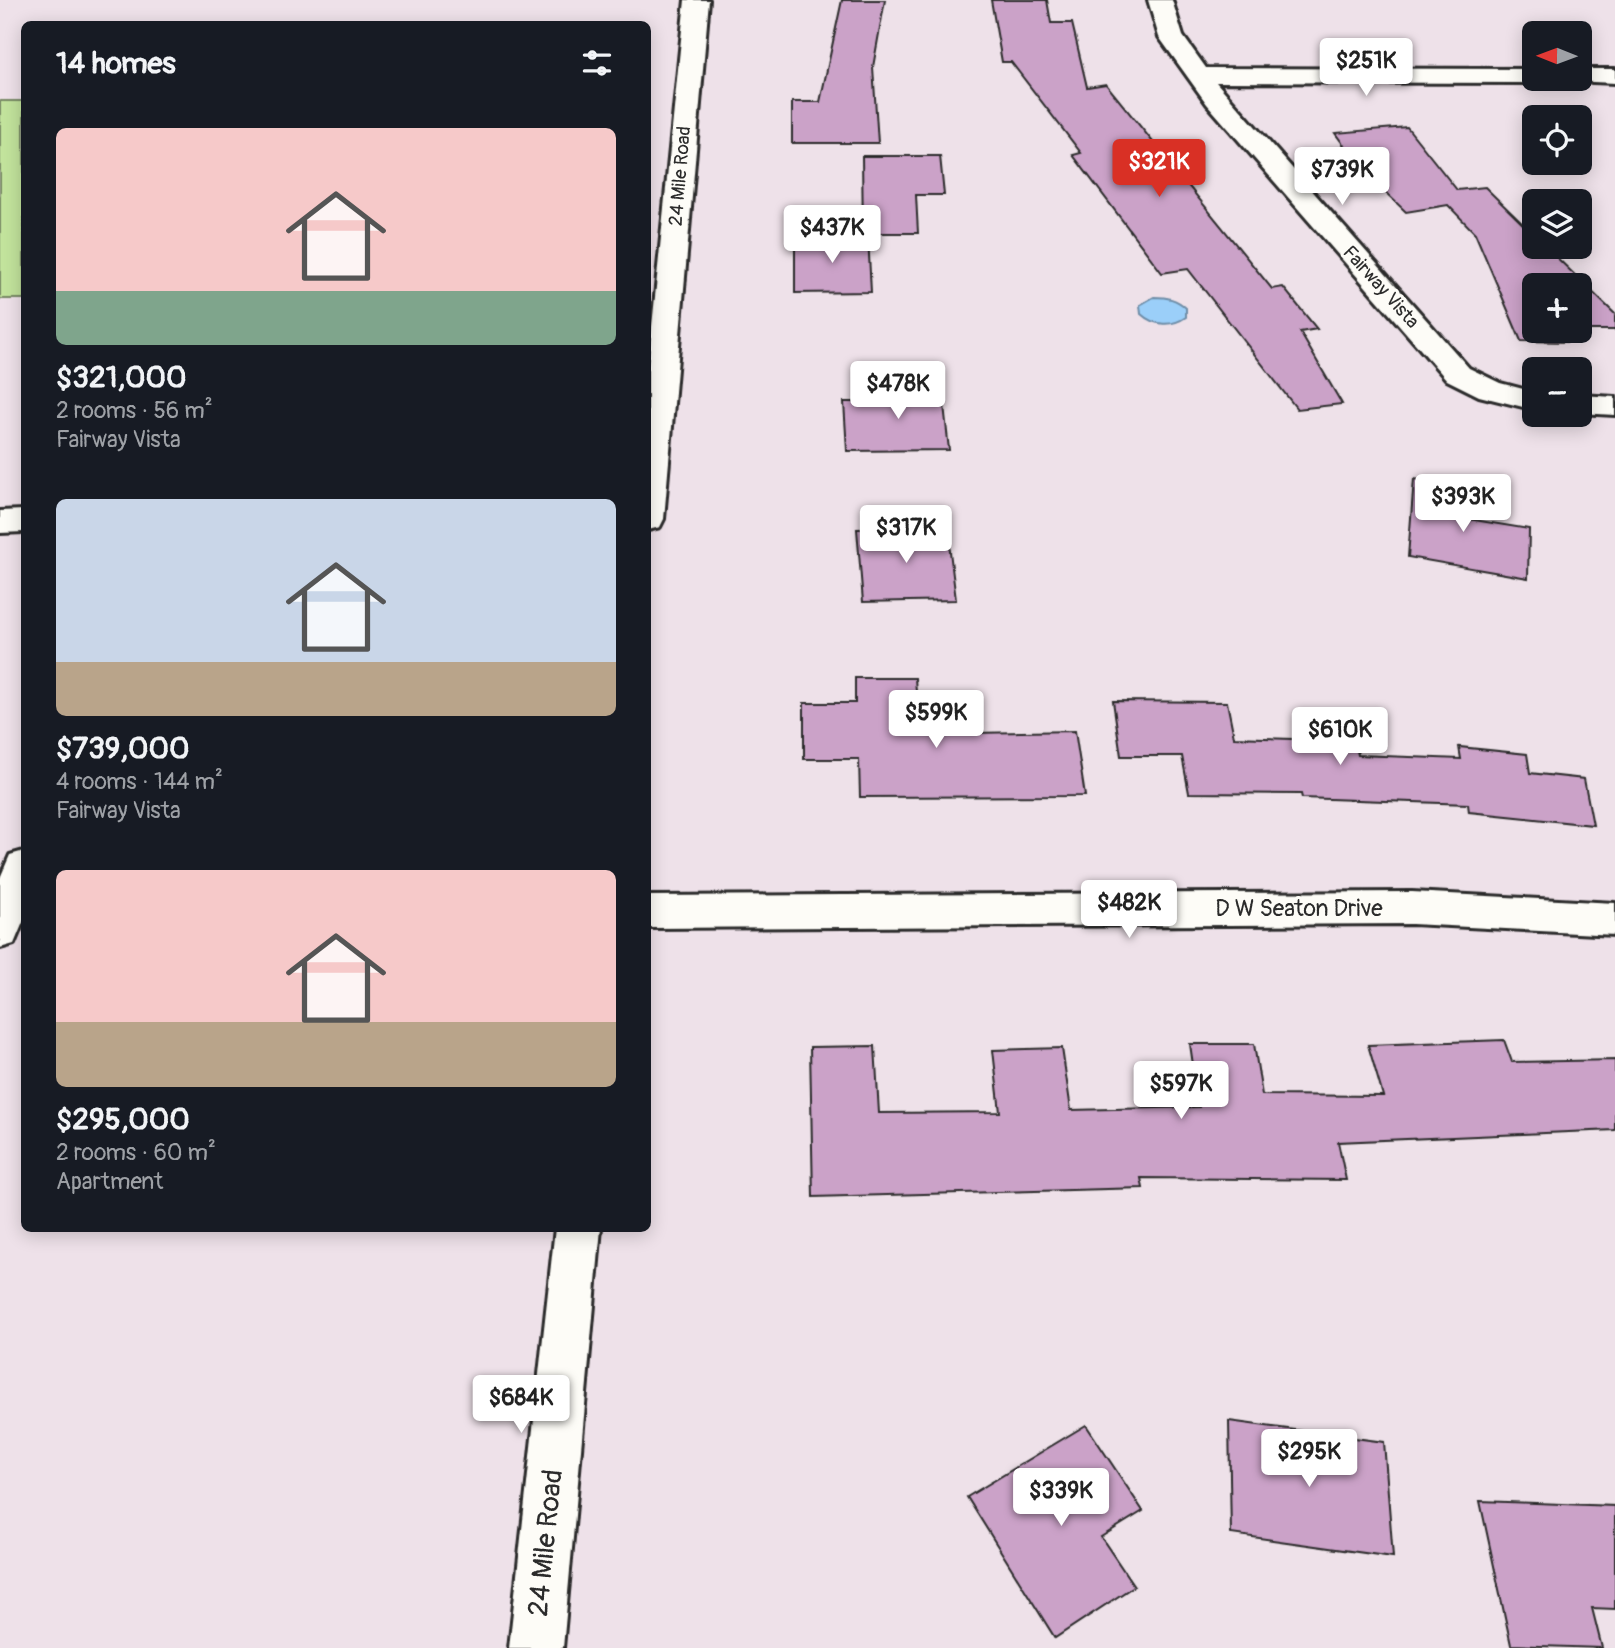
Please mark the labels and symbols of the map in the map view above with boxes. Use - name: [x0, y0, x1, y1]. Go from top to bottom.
- north arrow: [1522, 21, 1592, 91]
- pin: $251K: [1317, 38, 1415, 98]
- street label: 24 Mile Road: [664, 125, 696, 227]
- pin: $321K: [1110, 140, 1208, 199]
- pin: $739K: [1293, 148, 1391, 207]
- pin: $437K: [783, 205, 881, 265]
- street label: Fairway Vista: [1338, 241, 1424, 333]
- pin: $478K: [849, 362, 947, 421]
- pin: $393K: [1414, 475, 1512, 534]
- pin: $317K: [857, 505, 955, 565]
- pin: $599K: [887, 690, 985, 750]
- pin: $610K: [1291, 708, 1389, 767]
- pin: $482K: [1080, 880, 1178, 940]
- street label: D W Seaton Drive: [1215, 894, 1383, 923]
- pin: $597K: [1132, 1062, 1230, 1121]
- pin: $684K: [472, 1376, 570, 1435]
- pin: $295K: [1260, 1430, 1358, 1489]
- street label: 24 Mile Road: [521, 1468, 571, 1618]
- pin: $339K: [1012, 1468, 1110, 1528]

